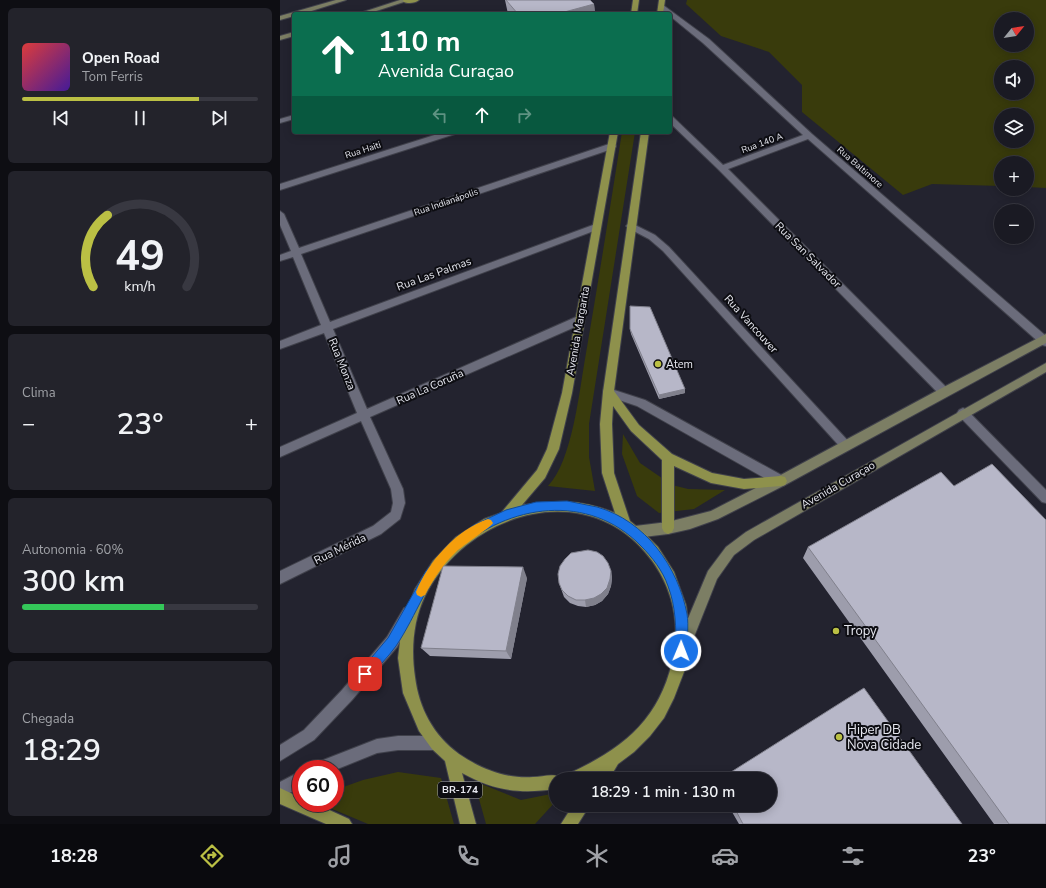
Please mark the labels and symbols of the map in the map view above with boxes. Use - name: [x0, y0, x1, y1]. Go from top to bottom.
- north arrow: [994, 12, 1034, 52]
- street label: Rua 140 A: [740, 130, 785, 156]
- street label: Rua Haiti: [343, 139, 383, 161]
- street label: Rua Baltimore: [834, 144, 886, 191]
- street label: Rua Indianápolis: [412, 185, 480, 219]
- street label: Rua San Salvador: [772, 219, 844, 291]
- street label: Rua Las Palmas: [395, 254, 473, 294]
- street label: Avenida Margarita: [563, 285, 593, 377]
- street label: Rua Vancouver: [721, 292, 781, 357]
- street label: Rua Monza: [325, 336, 359, 392]
- place label: Atem: [666, 357, 693, 372]
- marker: Atem: [653, 359, 663, 369]
- street label: Rua La Coruña: [394, 365, 466, 409]
- street label: Avenida Curaçao: [798, 458, 878, 512]
- street label: Rua Mérida: [311, 530, 369, 568]
- place label: Tropy: [844, 622, 877, 640]
- marker: Tropy: [831, 626, 841, 636]
- position arrow: [660, 630, 702, 672]
- pin: [348, 657, 382, 691]
- place label: Hiper DB Nova Cidade: [847, 721, 921, 754]
- marker: Hiper DB Nova Cidade: [834, 732, 844, 742]
- speed limit sign: 60: [292, 760, 344, 812]
- road number: BR-174: [438, 782, 482, 798]

